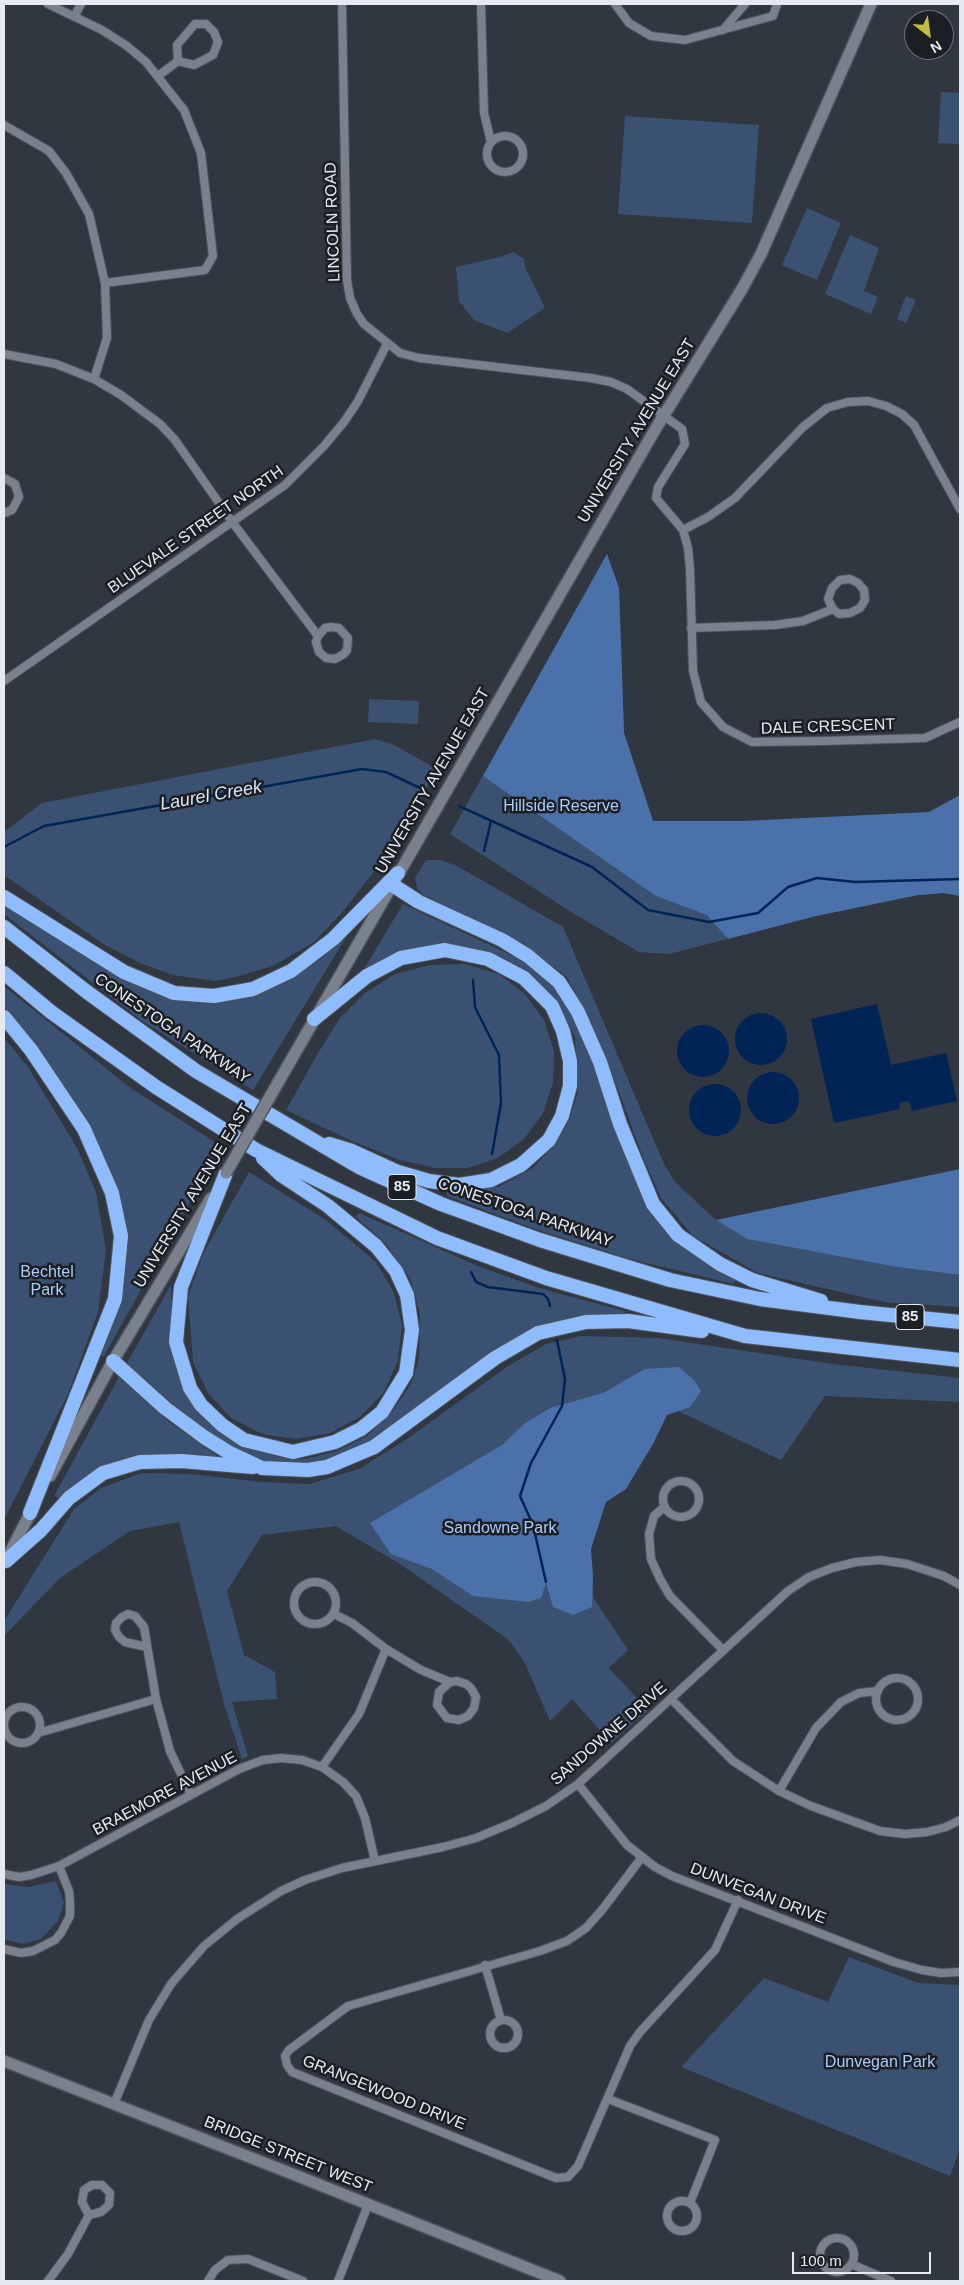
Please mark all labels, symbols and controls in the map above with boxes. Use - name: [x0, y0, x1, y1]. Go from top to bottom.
- north arrow: [904, 10, 954, 60]
- text: N: [928, 38, 944, 57]
- street label: LINCOLN ROAD: [321, 162, 345, 282]
- street label: UNIVERSITY AVENUE EAST: [574, 335, 700, 527]
- street label: BLUEVALE STREET NORTH: [104, 462, 288, 598]
- street label: UNIVERSITY AVENUE EAST: [372, 685, 494, 877]
- street label: DALE CRESCENT: [761, 715, 895, 739]
- water label: Laurel Creek: [158, 776, 264, 816]
- park label: Hillside Reserve: [503, 797, 619, 817]
- street label: CONESTOGA PARKWAY: [91, 970, 253, 1088]
- street label: UNIVERSITY AVENUE EAST: [130, 1100, 256, 1292]
- road number: 85: [388, 1174, 416, 1200]
- street label: CONESTOGA PARKWAY: [435, 1174, 615, 1252]
- park label: Bechtel Park: [20, 1263, 74, 1301]
- road number: 85: [896, 1304, 924, 1330]
- park label: Sandowne Park: [444, 1519, 556, 1539]
- street label: SANDOWNE DRIVE: [547, 1678, 671, 1790]
- street label: BRAEMORE AVENUE: [90, 1748, 240, 1840]
- street label: DUNVEGAN DRIVE: [687, 1859, 829, 1929]
- street label: GRANGEWOOD DRIVE: [300, 2051, 468, 2135]
- park label: Dunvegan Park: [825, 2053, 935, 2073]
- street label: BRIDGE STREET WEST: [201, 2112, 375, 2198]
- scale bar: [794, 2242, 933, 2274]
- text: 100 m: [800, 2252, 842, 2269]

